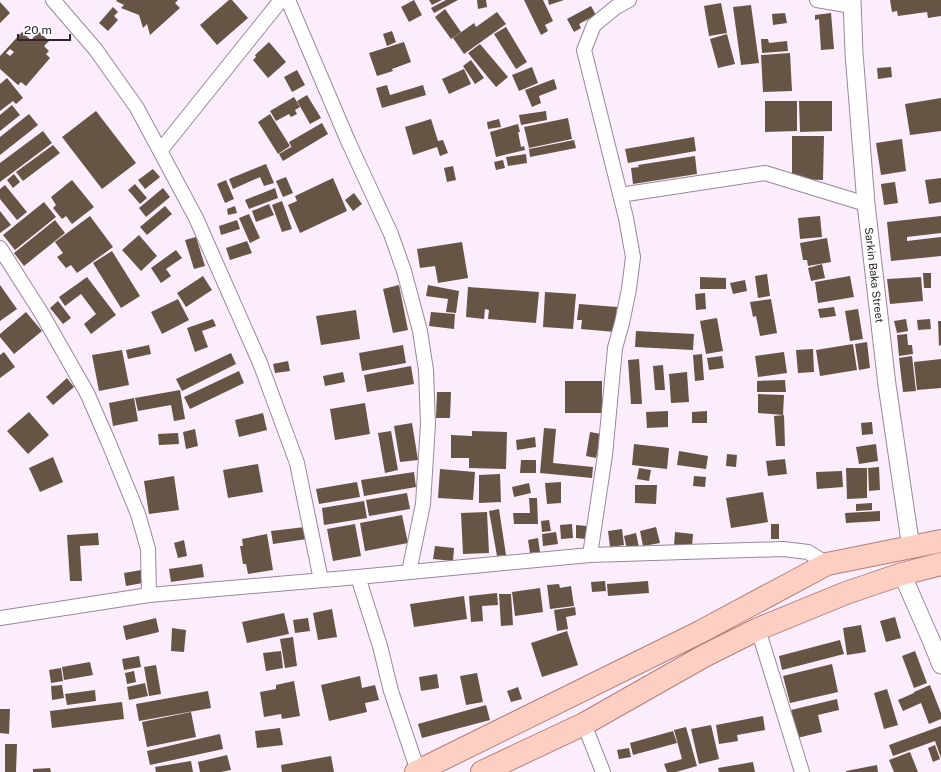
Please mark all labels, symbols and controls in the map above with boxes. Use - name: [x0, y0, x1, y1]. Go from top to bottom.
- scale bar: [18, 16, 70, 42]
- text: 20 m: [24, 23, 52, 37]
- street label: Sarkin Baka Street: [863, 227, 886, 323]

